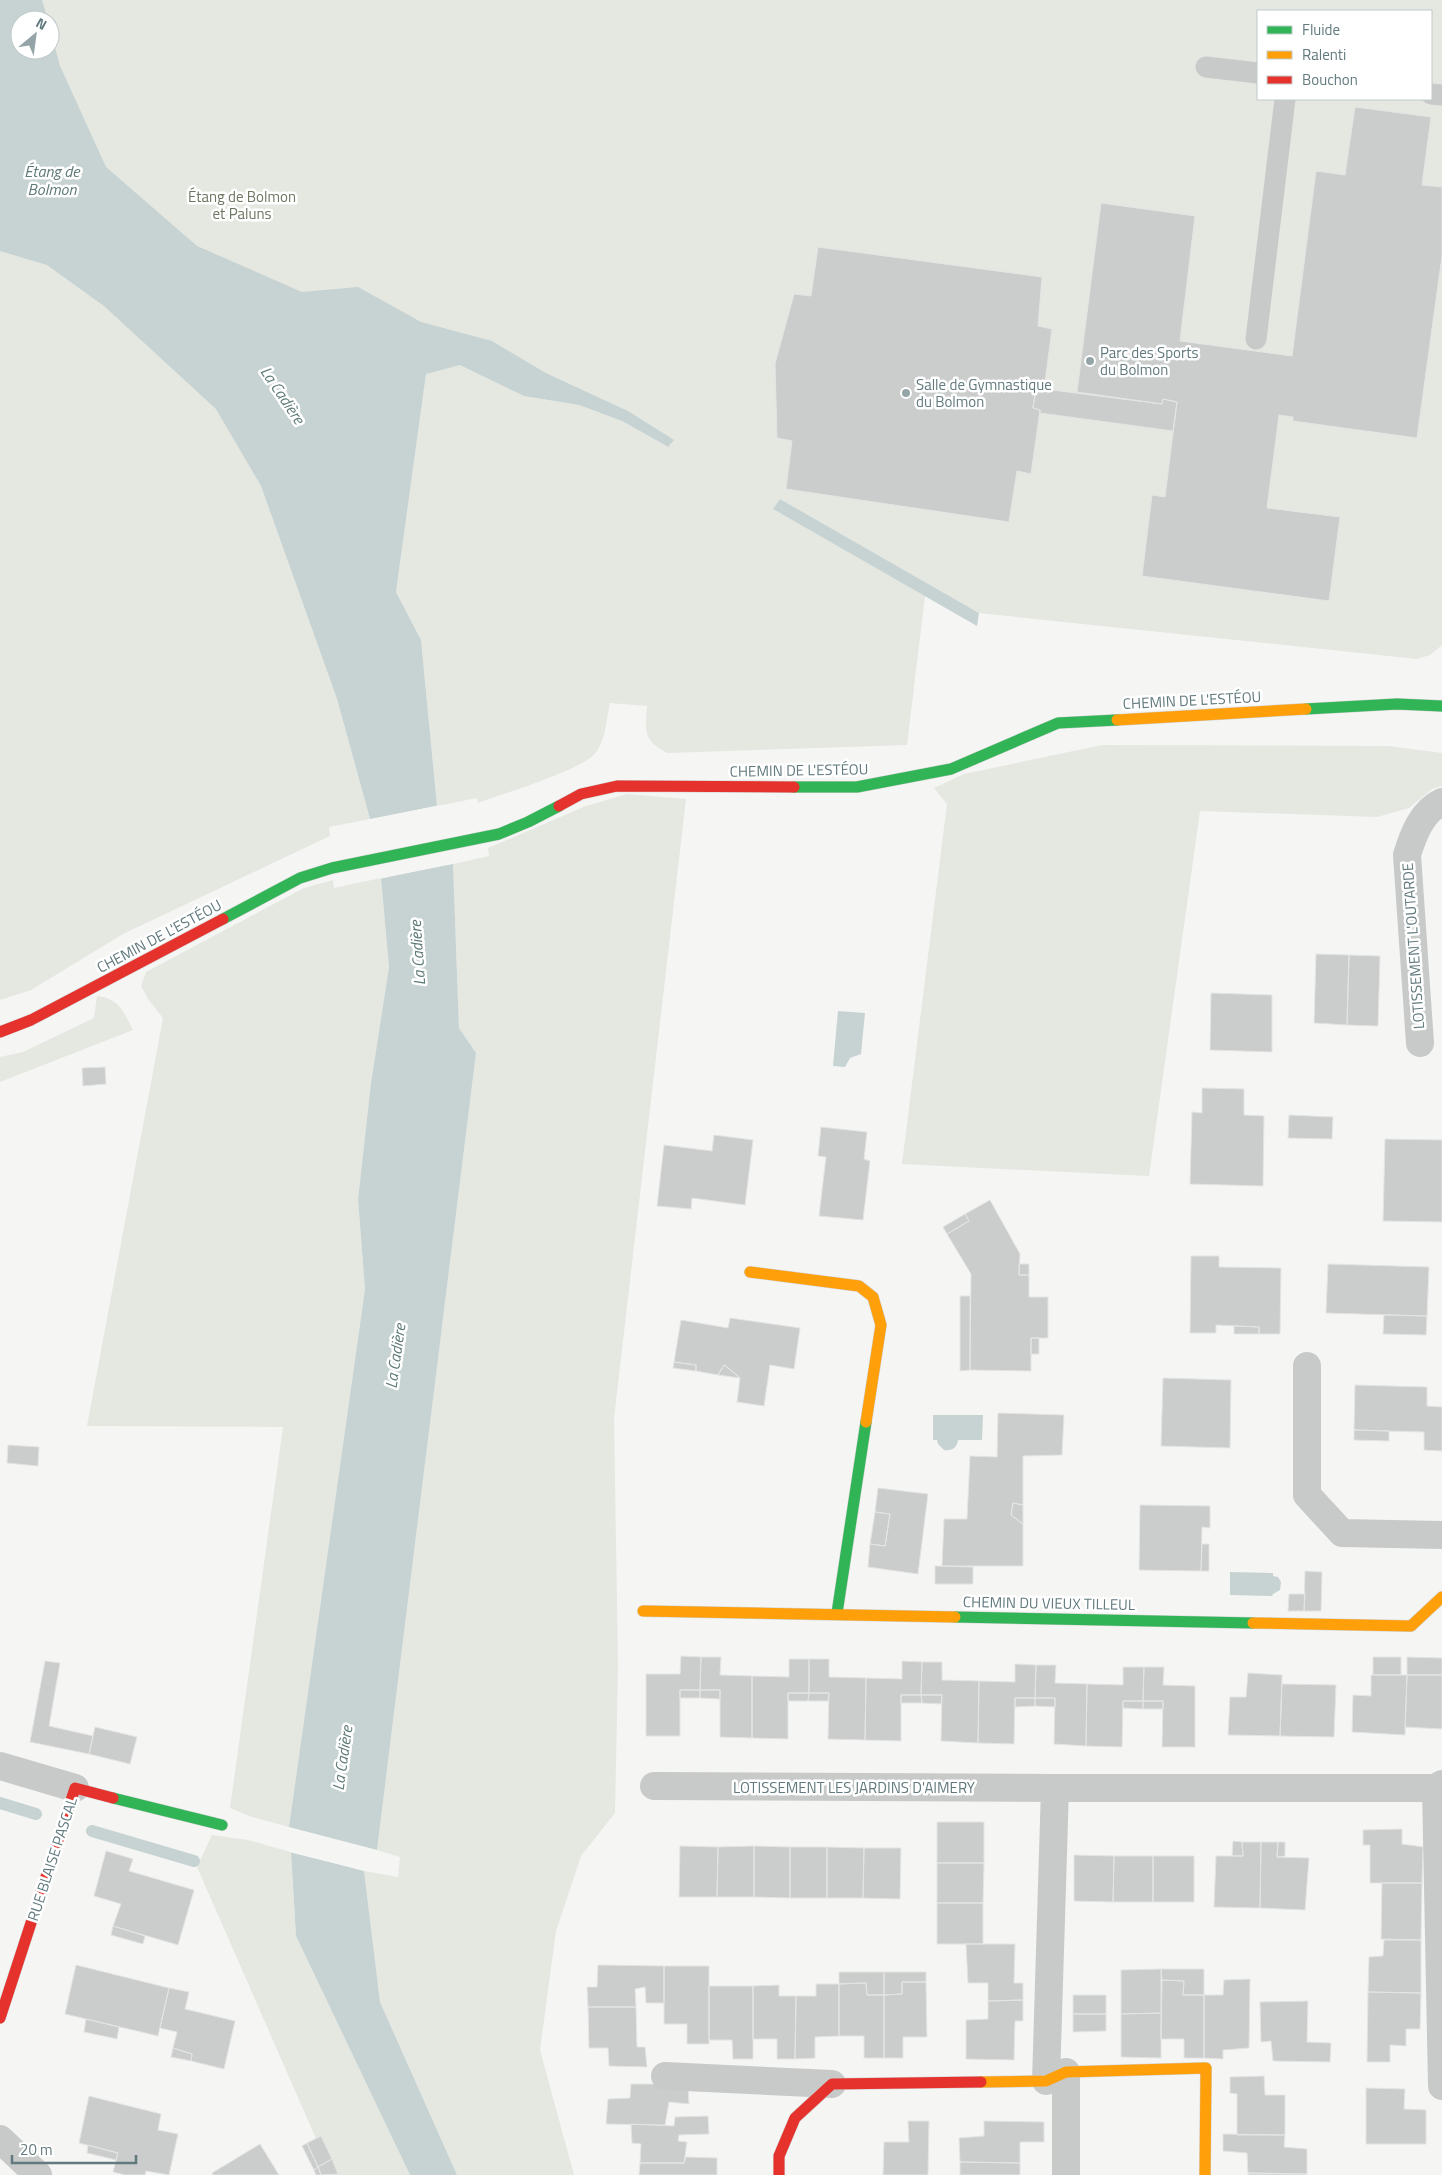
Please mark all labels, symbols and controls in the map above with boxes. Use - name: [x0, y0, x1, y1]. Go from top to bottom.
- north arrow: [10, 10, 60, 60]
- legend: [1257, 10, 1432, 100]
- text: N: [32, 12, 51, 35]
- text: Fluide: [1302, 18, 1340, 41]
- text: Ralenti: [1302, 43, 1346, 66]
- text: Bouchon: [1302, 68, 1358, 91]
- water label: Étang de Bolmon: [24, 159, 81, 201]
- park label: Étang de Bolmon et Paluns: [188, 185, 296, 225]
- place label: Parc des Sports du Bolmon: [1100, 341, 1198, 381]
- marker: Parc des Sports du Bolmon: [1084, 355, 1096, 367]
- water label: La Cadière: [255, 361, 312, 430]
- place label: Salle de Gymnastique du Bolmon: [916, 373, 1052, 413]
- marker: Salle de Gymnastique du Bolmon: [900, 387, 912, 399]
- street label: CHEMIN DE L'ESTÉOU: [1122, 685, 1262, 715]
- street label: CHEMIN DE L'ESTÉOU: [730, 757, 868, 783]
- street label: LOTISSEMENT L'OUTARDE: [1396, 862, 1430, 1030]
- street label: CHEMIN DE L'ESTÉOU: [92, 893, 226, 979]
- water label: La Cadière: [403, 918, 431, 986]
- water label: La Cadière: [379, 1320, 412, 1390]
- street label: CHEMIN DU VIEUX TILLEUL: [963, 1590, 1135, 1616]
- water label: La Cadière: [326, 1722, 359, 1792]
- street label: LOTISSEMENT LES JARDINS D'AIMERY: [733, 1776, 975, 1799]
- street label: RUE BLAISE PASCAL: [21, 1794, 83, 1924]
- scale bar: [12, 2132, 136, 2164]
- text: 20 m: [20, 2138, 53, 2161]

